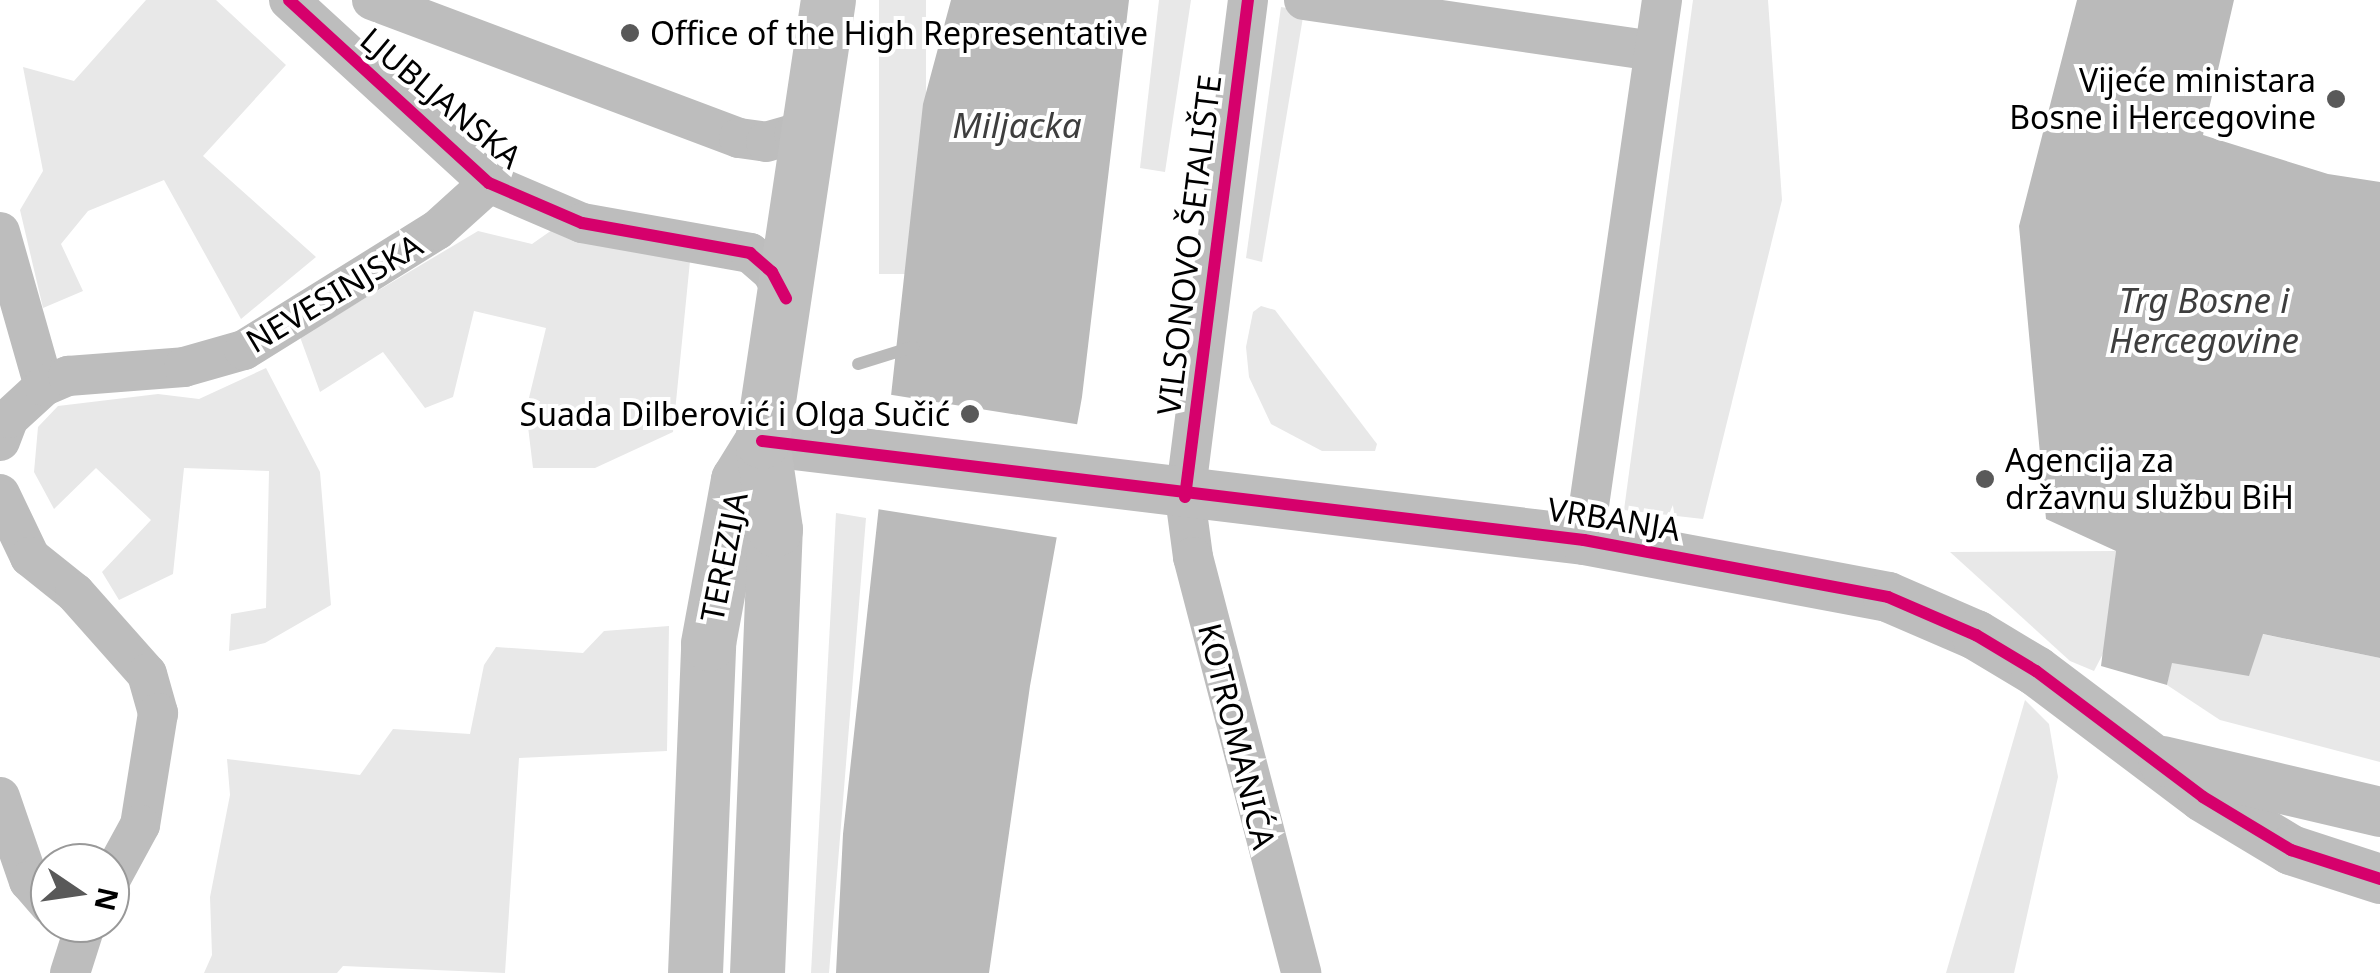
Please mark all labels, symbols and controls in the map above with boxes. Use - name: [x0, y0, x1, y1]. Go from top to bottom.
- place label: Office of the High Representative: [650, 14, 1148, 52]
- street label: LJUBLJANSKA: [353, 20, 529, 176]
- marker: Office of the High Representative: [619, 22, 641, 44]
- place label: Vijeće ministara Bosne i Hercegovine: [2009, 62, 2316, 137]
- street label: VILSONOVO ŠETALIŠTE: [1149, 73, 1229, 417]
- marker: Vijeće ministara Bosne i Hercegovine: [2325, 88, 2347, 110]
- water label: Miljacka: [952, 104, 1082, 146]
- street label: NEVESINJSKA: [239, 225, 429, 361]
- water label: Trg Bosne i Hercegovine: [2109, 279, 2299, 361]
- place label: Suada Dilberović i Olga Sučić: [520, 395, 950, 433]
- marker: Suada Dilberović i Olga Sučić: [959, 403, 981, 425]
- place label: Agencija za državnu službu BiH: [2005, 442, 2294, 517]
- marker: Agencija za državnu službu BiH: [1974, 468, 1996, 490]
- street label: TEREZIJA: [693, 489, 755, 625]
- street label: VRBANJA: [1545, 490, 1683, 548]
- street label: KOTROMANIĆA: [1190, 619, 1284, 853]
- north arrow: [30, 843, 130, 943]
- text: N: [86, 884, 128, 915]

